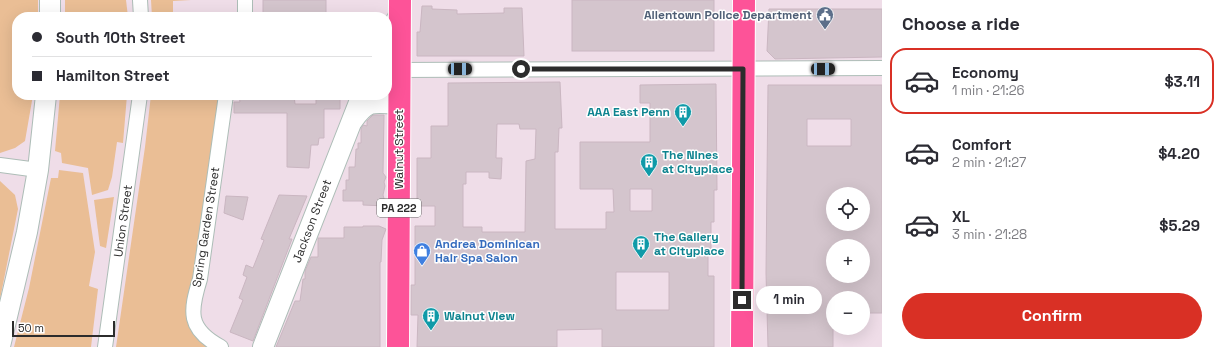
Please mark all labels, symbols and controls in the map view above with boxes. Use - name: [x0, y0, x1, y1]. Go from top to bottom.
- public building icon: Allentown Police Department: [815, 5, 835, 30]
- place label: Allentown Police Department: [644, 7, 812, 23]
- text: Choose a ride: [902, 12, 1020, 35]
- text: South 10th Street: [56, 28, 185, 47]
- route start: [512, 60, 530, 78]
- car: [448, 63, 472, 75]
- car: [811, 63, 835, 75]
- icon: car: [904, 63, 940, 99]
- text: Economy: [952, 63, 1019, 82]
- text: Hamilton Street: [56, 66, 170, 85]
- text: $3.11: [1165, 72, 1200, 91]
- text: 1 min · 21:26: [952, 82, 1025, 99]
- building icon: AAA East Penn: [673, 102, 693, 127]
- place label: AAA East Penn: [587, 104, 670, 120]
- street label: Walnut Street: [391, 109, 407, 189]
- icon: car: [904, 135, 940, 171]
- text: Comfort: [952, 135, 1012, 154]
- text: $4.20: [1158, 144, 1200, 163]
- place label: The Nines at Cityplace: [662, 147, 733, 177]
- building icon: The Nines at Cityplace: [639, 152, 659, 177]
- text: 2 min · 21:27: [952, 154, 1026, 171]
- street label: Spring Garden Street: [189, 166, 223, 288]
- street label: Jackson Street: [289, 177, 335, 265]
- street label: Union Street: [110, 184, 136, 258]
- map controls: [826, 187, 870, 335]
- button: locate: [826, 187, 870, 231]
- road number: PA 222: [377, 199, 421, 217]
- icon: car: [904, 207, 940, 243]
- text: XL: [952, 207, 970, 226]
- text: $5.29: [1159, 216, 1200, 235]
- text: 3 min · 21:28: [952, 226, 1027, 243]
- place label: The Gallery at Cityplace: [654, 229, 725, 259]
- building icon: The Gallery at Cityplace: [631, 234, 651, 259]
- place label: Andrea Dominican Hair Spa Salon: [435, 236, 540, 266]
- button: +: [826, 239, 870, 283]
- shop icon: Andrea Dominican Hair Spa Salon: [412, 241, 432, 266]
- callout: 1 min: [756, 286, 822, 314]
- route end: [733, 291, 751, 309]
- text: 1 min: [773, 291, 805, 308]
- button: −: [826, 291, 870, 335]
- button: Confirm: [902, 293, 1202, 339]
- building icon: Walnut View: [421, 306, 441, 331]
- place label: Walnut View: [444, 308, 515, 324]
- scale bar: [12, 319, 115, 338]
- text: 50 m: [18, 321, 44, 335]

